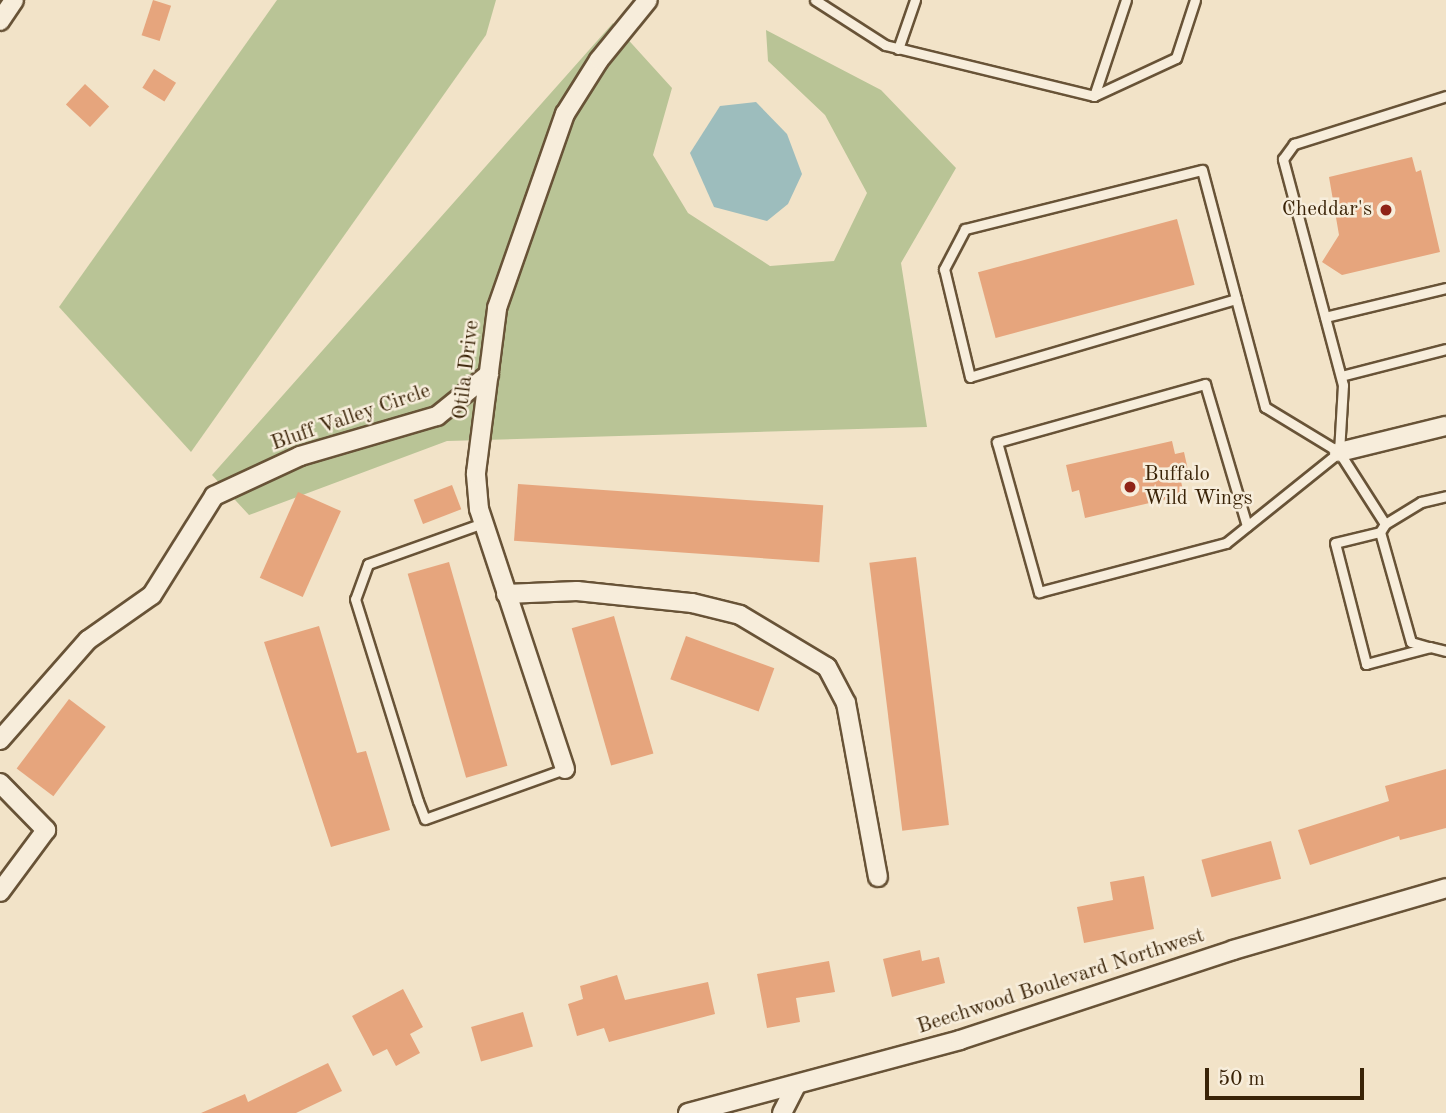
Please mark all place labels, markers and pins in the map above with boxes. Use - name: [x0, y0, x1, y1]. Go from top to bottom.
- place label: Cheddar's: [1282, 197, 1372, 223]
- marker: Cheddar's: [1378, 202, 1394, 218]
- place label: Buffalo Wild Wings: [1144, 462, 1253, 512]
- marker: Buffalo Wild Wings: [1122, 479, 1138, 495]

